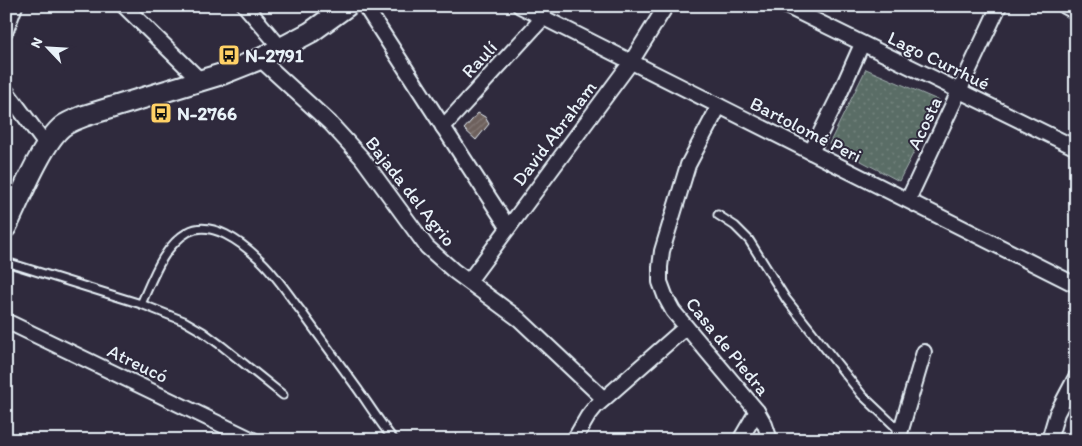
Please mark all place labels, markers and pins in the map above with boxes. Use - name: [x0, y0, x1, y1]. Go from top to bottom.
- bus stop icon: N-2791: [217, 43, 241, 67]
- place label: N-2791: [245, 44, 304, 67]
- bus stop icon: N-2766: [149, 101, 173, 125]
- place label: N-2766: [177, 102, 237, 125]

